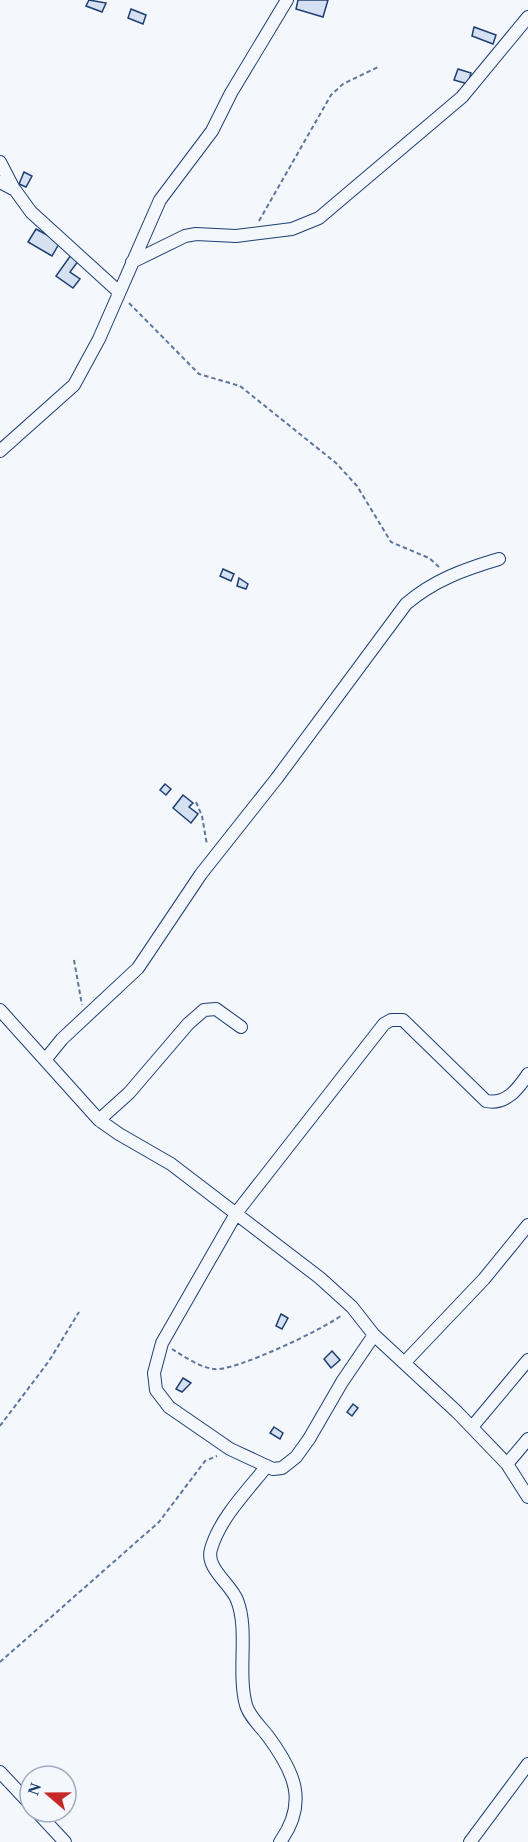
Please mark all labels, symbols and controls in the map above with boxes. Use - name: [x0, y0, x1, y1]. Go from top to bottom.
- north arrow: [18, 1764, 78, 1824]
- text: N: [24, 1780, 44, 1797]

